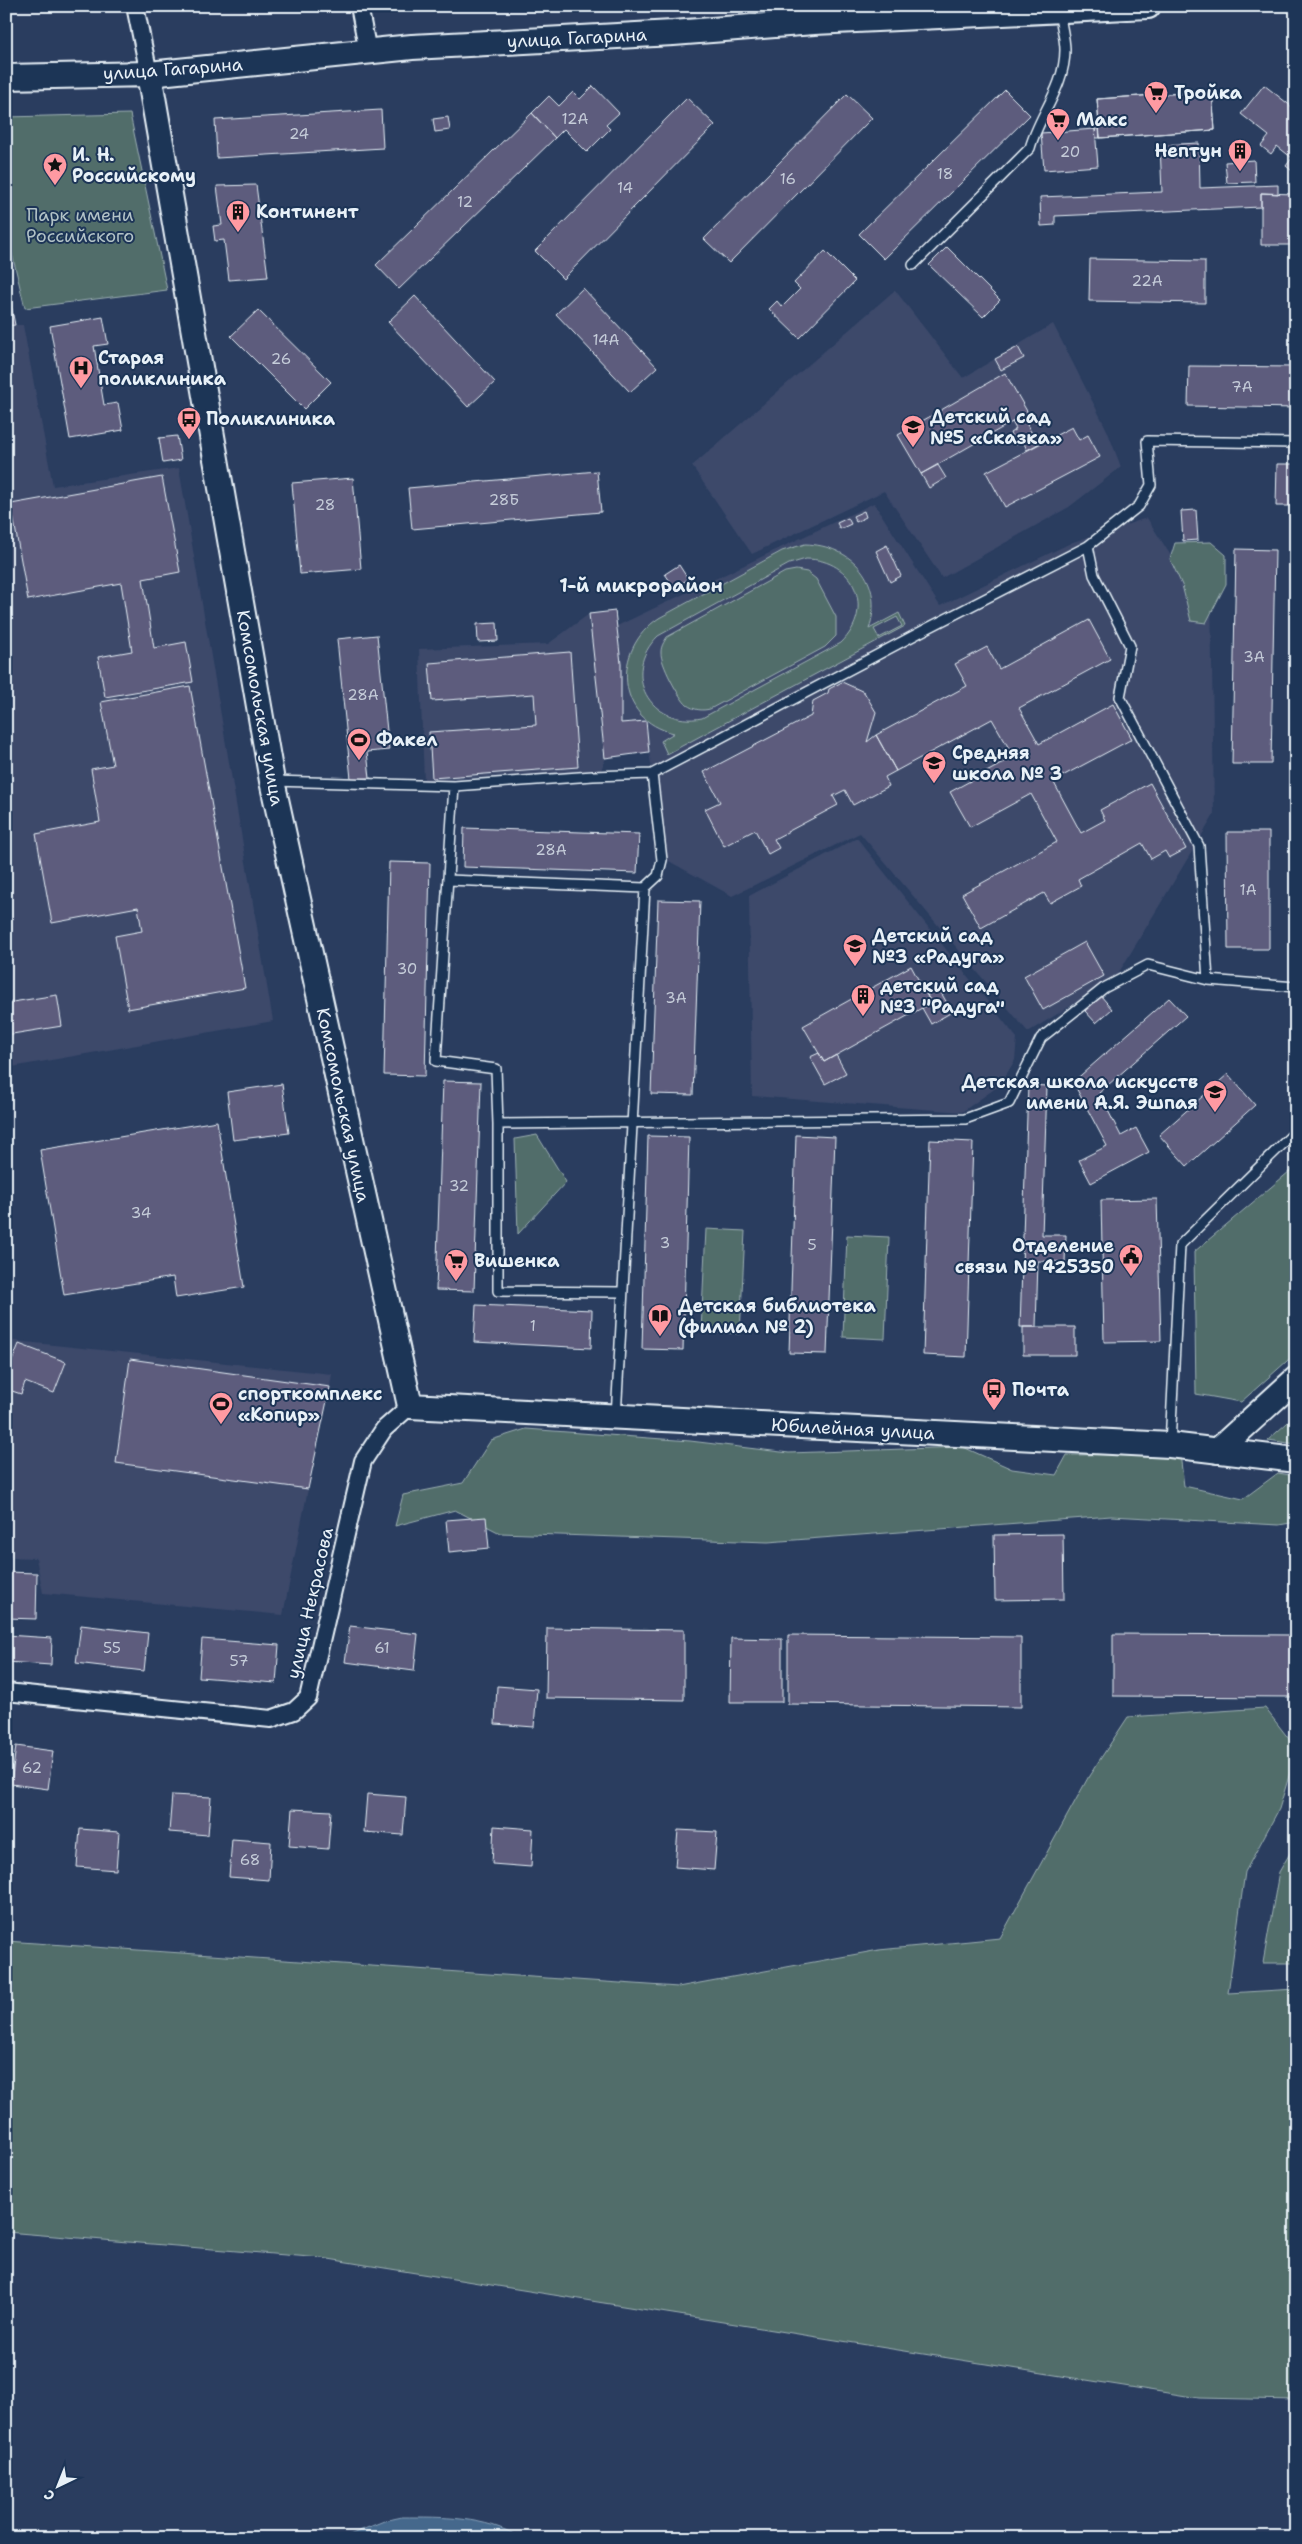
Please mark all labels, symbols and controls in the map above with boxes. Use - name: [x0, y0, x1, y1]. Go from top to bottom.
- street label: улица Гагарина: [506, 22, 648, 54]
- street label: улица Гагарина: [102, 52, 244, 86]
- supermarket icon: Тройка: [1143, 80, 1169, 114]
- place label: Тройка: [1174, 81, 1243, 105]
- supermarket icon: Макс: [1045, 107, 1071, 141]
- place label: Макс: [1076, 108, 1128, 132]
- house number: 12А: [562, 109, 589, 129]
- house number: 24: [289, 124, 309, 144]
- building icon: Нептун: [1227, 138, 1253, 172]
- place label: Нептун: [1154, 139, 1222, 163]
- house number: 20: [1060, 142, 1080, 162]
- place label: И. Н. Российскому: [72, 143, 196, 188]
- place icon: И. Н. Российскому: [42, 152, 68, 186]
- house number: 18: [937, 164, 953, 184]
- house number: 16: [780, 169, 796, 189]
- house number: 14: [617, 178, 633, 198]
- house number: 12: [457, 192, 473, 212]
- building icon: Континент: [225, 199, 251, 233]
- place label: Континент: [256, 200, 359, 224]
- park label: Парк имени Российского: [26, 203, 134, 248]
- house number: 22А: [1131, 271, 1163, 291]
- house number: 14А: [593, 330, 620, 350]
- place label: Старая поликлиника: [98, 346, 227, 391]
- house number: 26: [271, 349, 291, 369]
- hospital icon: Старая поликлиника: [68, 355, 94, 389]
- house number: 7А: [1231, 377, 1253, 397]
- place label: Детский сад №5 «Сказка»: [930, 405, 1062, 450]
- bus stop icon: Поликлиника: [176, 406, 202, 440]
- place label: Поликлиника: [206, 407, 336, 431]
- school or university icon: Детский сад №5 «Сказка»: [900, 414, 926, 448]
- house number: 28Б: [489, 490, 519, 510]
- house number: 28: [315, 495, 335, 515]
- district label: 1-й микрорайон: [559, 573, 723, 598]
- street label: Комсомольская улица: [231, 608, 289, 808]
- house number: 3А: [1243, 647, 1265, 667]
- house number: 28А: [347, 685, 379, 705]
- sports icon: Факел: [346, 727, 372, 761]
- place label: Факел: [376, 728, 437, 752]
- place label: Средняя школа № 3: [952, 741, 1062, 786]
- school or university icon: Средняя школа № 3: [921, 750, 947, 784]
- house number: 28А: [535, 840, 567, 860]
- house number: 1А: [1239, 880, 1257, 900]
- place label: Детский сад №3 «Радуга»: [872, 924, 1005, 969]
- school or university icon: Детский сад №3 «Радуга»: [842, 933, 868, 967]
- house number: 30: [397, 959, 417, 979]
- place label: детский сад №3 "Радуга": [880, 974, 1005, 1019]
- building icon: детский сад №3 "Радуга": [850, 983, 876, 1017]
- house number: 3А: [665, 988, 687, 1008]
- street label: Комсомольская улица: [311, 1005, 375, 1205]
- place label: Детская школа искусств имени А.Я. Эшпая: [962, 1070, 1198, 1115]
- school or university icon: Детская школа искусств имени А.Я. Эшпая: [1202, 1079, 1228, 1113]
- house number: 32: [449, 1176, 469, 1196]
- house number: 34: [131, 1203, 151, 1223]
- house number: 3: [660, 1233, 670, 1253]
- place label: Отделение связи № 425350: [955, 1234, 1114, 1279]
- house number: 5: [807, 1235, 817, 1255]
- public building icon: Отделение связи № 425350: [1118, 1243, 1144, 1277]
- supermarket icon: Вишенка: [443, 1248, 469, 1282]
- place label: Вишенка: [474, 1249, 560, 1273]
- place label: Детская библиотека (филиал № 2): [678, 1294, 877, 1339]
- library icon: Детская библиотека (филиал № 2): [647, 1303, 673, 1337]
- house number: 1: [530, 1316, 536, 1336]
- bus stop icon: Почта: [981, 1377, 1007, 1411]
- place label: Почта: [1012, 1378, 1070, 1402]
- place label: спорткомплекс «Копир»: [238, 1382, 383, 1427]
- sports icon: спорткомплекс «Копир»: [208, 1391, 234, 1425]
- street label: Юбилейная улица: [771, 1413, 935, 1445]
- street label: улица Некрасова: [281, 1525, 339, 1681]
- house number: 55: [103, 1638, 121, 1658]
- house number: 61: [374, 1638, 390, 1658]
- house number: 57: [230, 1651, 248, 1671]
- house number: 62: [22, 1758, 42, 1778]
- house number: 68: [240, 1850, 260, 1870]
- north arrow: [32, 2462, 82, 2512]
- text: С: [40, 2486, 58, 2505]

